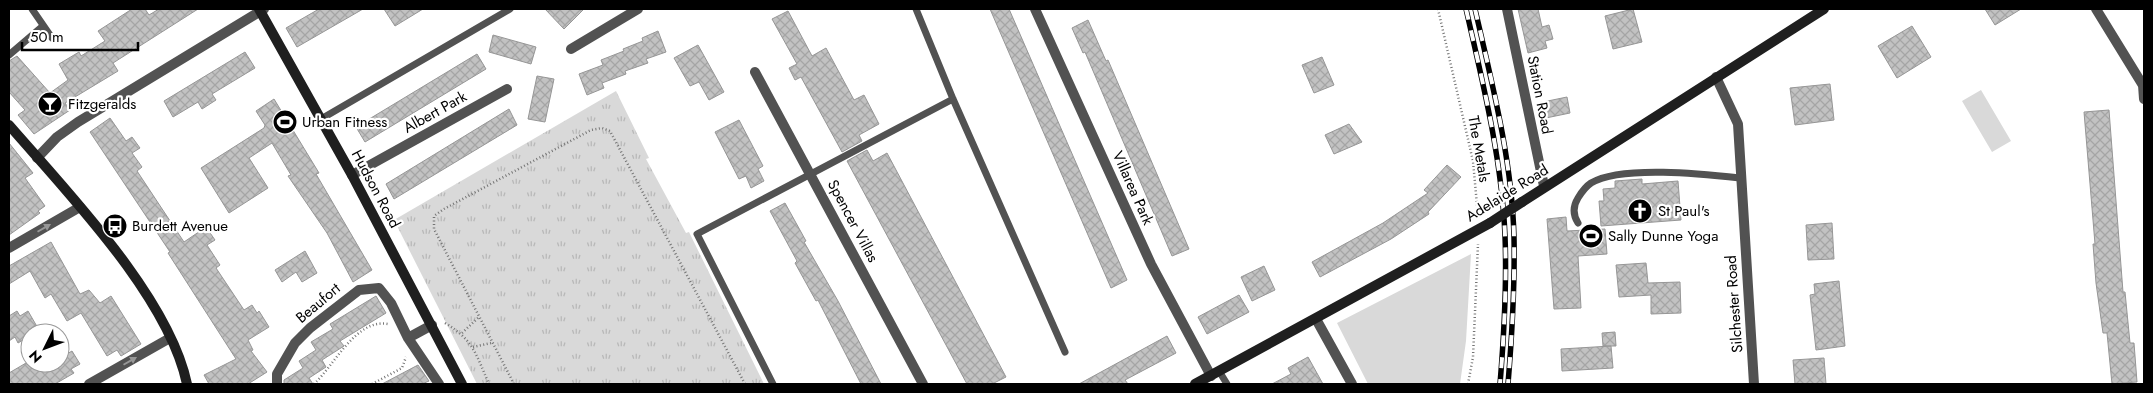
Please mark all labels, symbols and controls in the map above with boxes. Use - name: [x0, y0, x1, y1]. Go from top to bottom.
- scale bar: [22, 20, 139, 52]
- text: 50 m: [30, 26, 64, 48]
- street label: Station Road: [1522, 54, 1558, 136]
- street label: Albert Park: [399, 85, 471, 138]
- bar icon: Fitzgeralds: [37, 91, 63, 117]
- place label: Fitzgeralds: [68, 93, 136, 115]
- sports icon: Urban Fitness: [272, 109, 298, 135]
- place label: Urban Fitness: [302, 111, 387, 133]
- street label: The Metals: [1462, 114, 1496, 184]
- street label: Hudson Road: [346, 146, 406, 232]
- street label: Villarea Park: [1107, 147, 1159, 229]
- street label: Adelaide Road: [1461, 159, 1553, 227]
- street label: Spencer Villas: [822, 176, 884, 266]
- church icon: St Paul's: [1627, 198, 1653, 224]
- place label: St Paul's: [1658, 200, 1709, 222]
- bus stop icon: Burdett Avenue: [102, 213, 128, 239]
- place label: Burdett Avenue: [132, 215, 228, 237]
- one-way arrow: [38, 223, 51, 232]
- sports icon: Sally Dunne Yoga: [1578, 223, 1604, 249]
- place label: Sally Dunne Yoga: [1608, 225, 1718, 247]
- street label: Silchester Road: [1720, 254, 1748, 354]
- street label: Beaufort: [291, 277, 345, 328]
- north arrow: [20, 323, 70, 373]
- text: N: [24, 346, 46, 368]
- one-way arrow: [122, 357, 137, 365]

